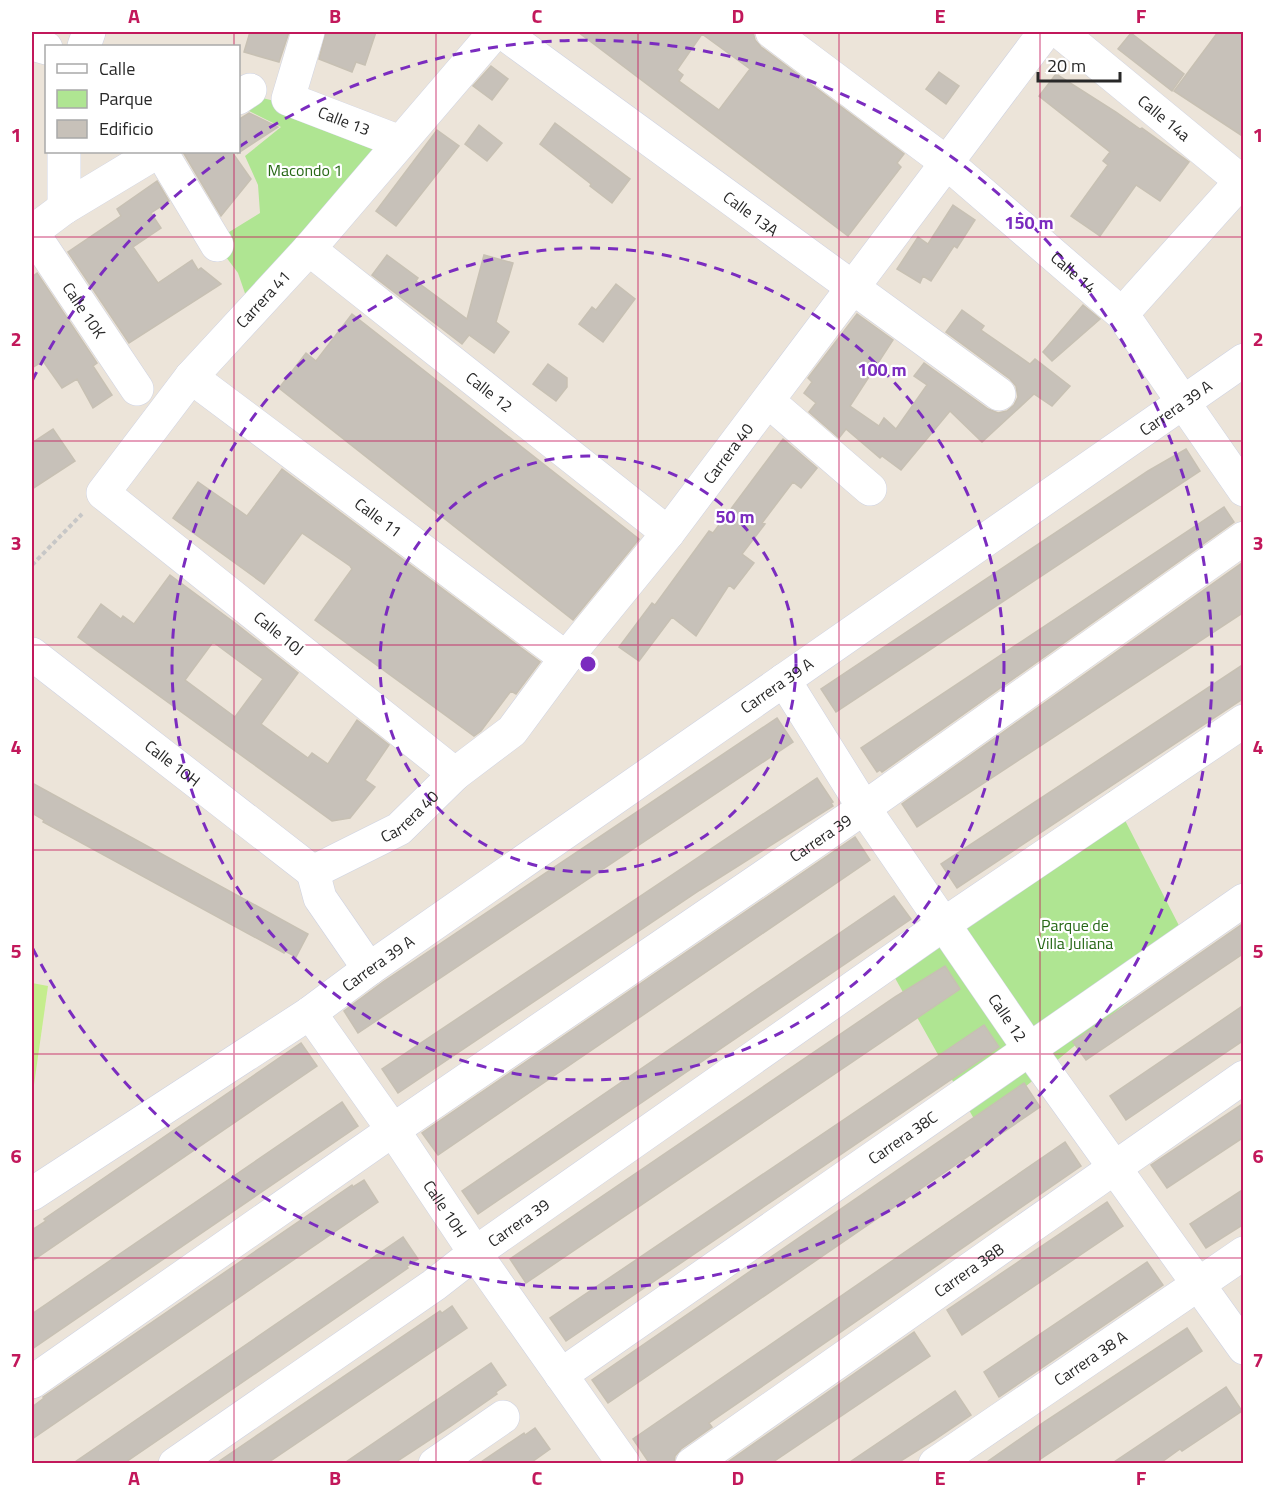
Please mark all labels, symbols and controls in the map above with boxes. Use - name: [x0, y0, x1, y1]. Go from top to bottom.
- text: A: [128, 0, 140, 31]
- text: B: [329, 0, 341, 31]
- text: C: [532, 0, 543, 31]
- text: D: [732, 0, 744, 31]
- text: E: [934, 0, 946, 31]
- text: F: [1136, 0, 1147, 31]
- legend: [45, 45, 240, 153]
- scale bar: [1038, 45, 1120, 83]
- text: 20 m: [1047, 52, 1086, 79]
- text: Calle: [99, 55, 135, 82]
- text: Parque: [99, 85, 153, 112]
- street label: Calle 14a: [1133, 89, 1196, 147]
- street label: Calle 13: [315, 100, 373, 141]
- text: Edificio: [99, 115, 153, 142]
- text: 1: [10, 119, 22, 150]
- text: 1: [1252, 119, 1264, 150]
- park label: Macondo 1: [268, 158, 342, 182]
- street label: Calle 13A: [718, 185, 784, 242]
- text: 150 m: [1004, 209, 1054, 236]
- street label: Calle 14: [1046, 246, 1102, 299]
- street label: Carrera 41: [230, 265, 296, 333]
- street label: Calle 10K: [57, 277, 112, 343]
- text: 2: [10, 323, 22, 354]
- text: 2: [1252, 323, 1264, 354]
- text: 100 m: [857, 356, 907, 383]
- street label: Calle 12: [461, 366, 518, 418]
- street label: Carrera 39 A: [1134, 374, 1217, 441]
- street label: Carrera 40: [697, 418, 759, 489]
- street label: Calle 11: [350, 492, 407, 543]
- text: 50 m: [715, 503, 755, 530]
- text: 3: [10, 527, 22, 558]
- text: 3: [1252, 527, 1264, 558]
- street label: Calle 10J: [249, 605, 309, 661]
- street label: Carrera 39 A: [735, 651, 818, 719]
- centre of rings: [578, 654, 598, 674]
- text: 4: [10, 731, 22, 762]
- text: 4: [1252, 731, 1264, 762]
- street label: Calle 10H: [140, 734, 205, 792]
- street label: Carrera 40: [376, 784, 444, 848]
- street label: Carrera 39: [784, 808, 856, 868]
- park label: Parque de Villa Juliana: [1037, 913, 1113, 955]
- street label: Carrera 39 A: [337, 929, 419, 997]
- text: 5: [10, 935, 22, 966]
- text: 5: [1252, 935, 1264, 966]
- street label: Calle 12: [983, 989, 1033, 1046]
- street label: Carrera 38C: [863, 1105, 942, 1170]
- text: 6: [10, 1140, 22, 1171]
- text: 6: [1252, 1140, 1264, 1171]
- street label: Calle 10H: [418, 1175, 473, 1242]
- street label: Carrera 39: [483, 1192, 554, 1253]
- street label: Carrera 38B: [929, 1237, 1009, 1303]
- street label: Carrera 38 A: [1049, 1324, 1132, 1392]
- text: 7: [10, 1344, 22, 1375]
- text: 7: [1252, 1344, 1264, 1375]
- text: A: [128, 1462, 140, 1493]
- text: B: [329, 1462, 341, 1493]
- text: C: [532, 1462, 543, 1493]
- text: D: [732, 1462, 744, 1493]
- text: E: [934, 1462, 946, 1493]
- text: F: [1136, 1462, 1147, 1493]

